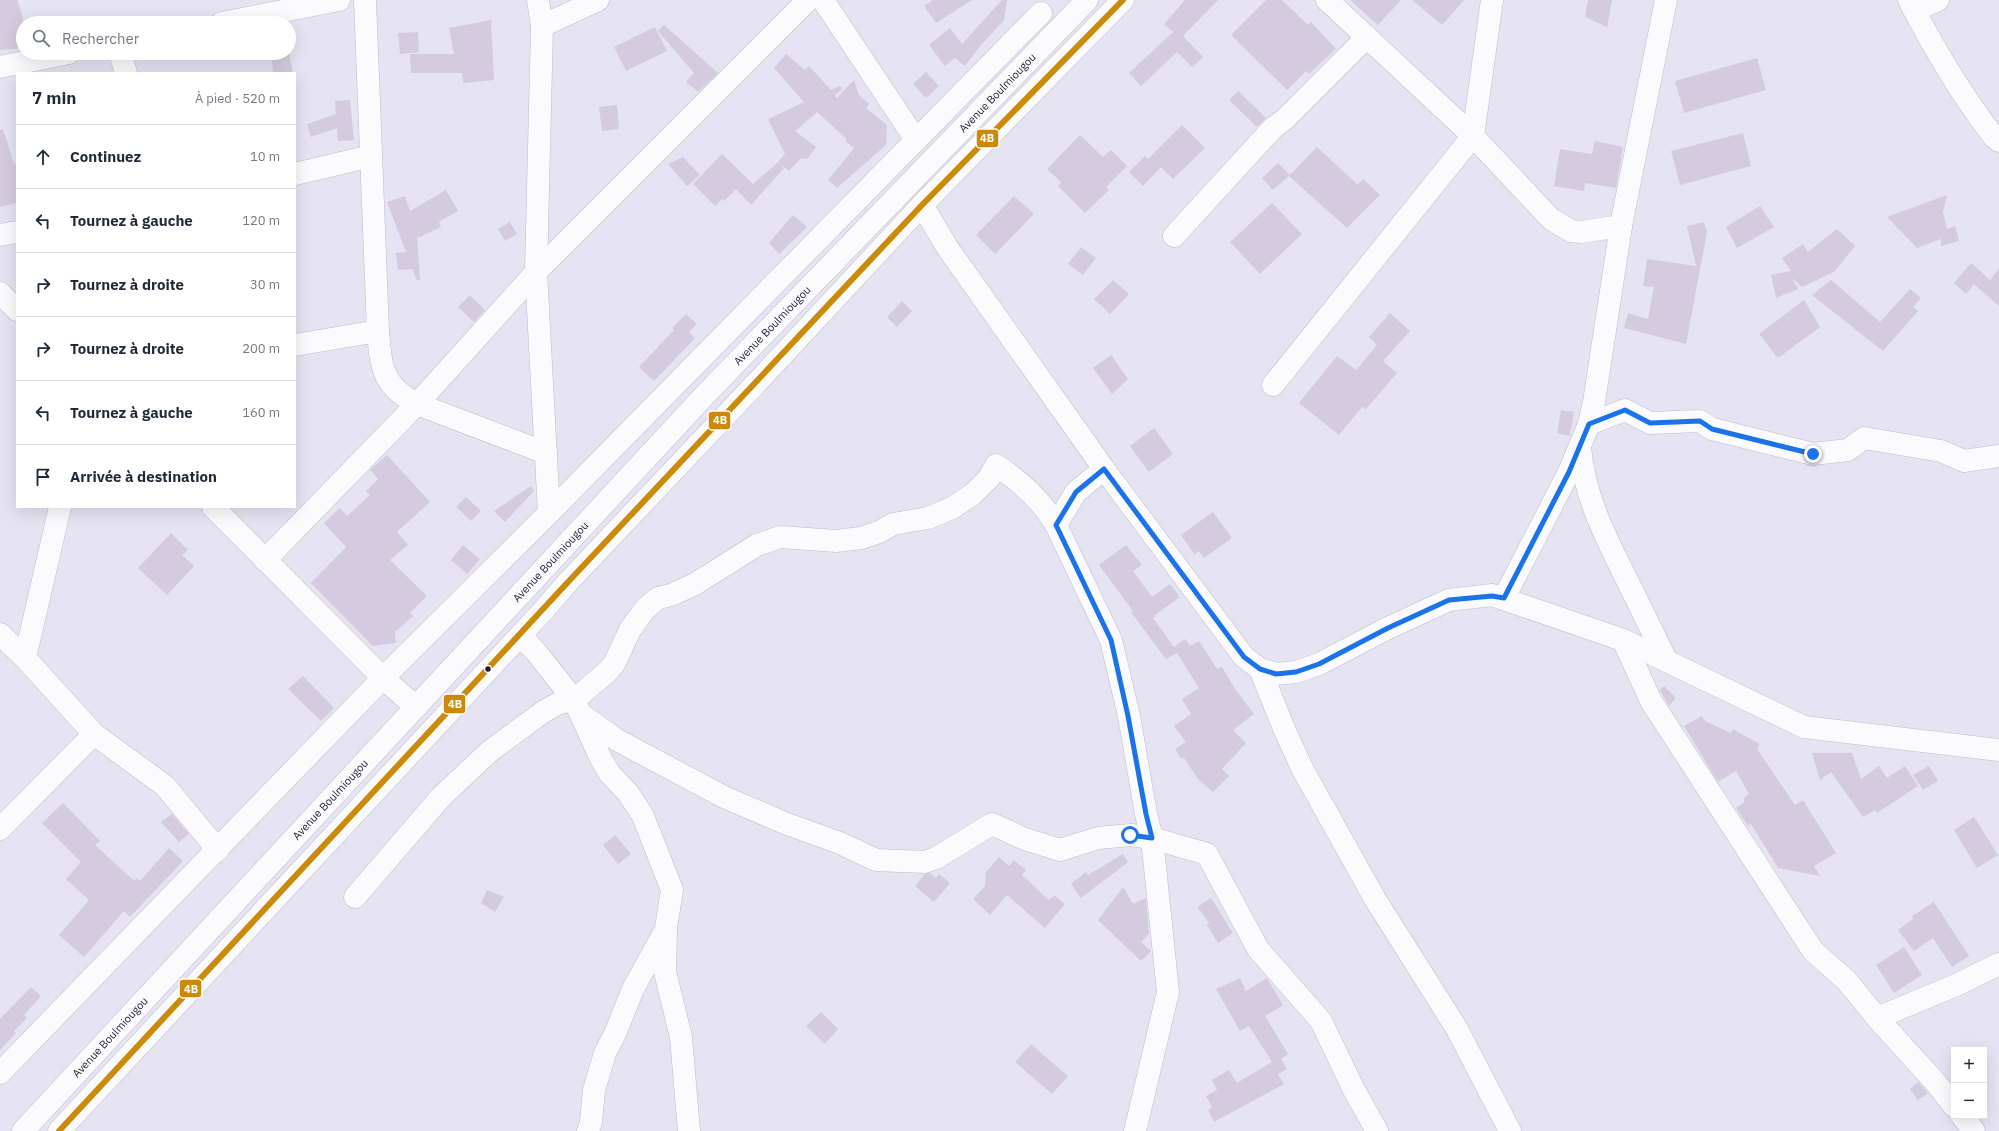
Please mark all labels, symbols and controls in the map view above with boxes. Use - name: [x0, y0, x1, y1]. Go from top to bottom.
- search box: [16, 16, 296, 60]
- icon: search: [30, 27, 52, 49]
- text: Rechercher: [62, 29, 139, 48]
- street label: Avenue Boulmiougou: [956, 50, 1039, 135]
- text: 7 min: [32, 87, 76, 109]
- text: À pied · 520 m: [195, 90, 280, 107]
- line badge: 4B: [976, 129, 999, 148]
- text: 4B: [980, 131, 994, 145]
- icon: ahead: [32, 146, 54, 168]
- text: Continuez: [70, 147, 141, 166]
- text: 10 m: [250, 148, 280, 165]
- icon: left: [32, 210, 54, 232]
- text: Tournez à gauche: [70, 211, 193, 230]
- text: 120 m: [242, 212, 280, 229]
- icon: right: [32, 274, 54, 296]
- text: Tournez à droite: [70, 275, 184, 294]
- text: 30 m: [250, 276, 280, 293]
- street label: Avenue Boulmiougou: [731, 283, 814, 368]
- icon: right: [32, 338, 54, 360]
- text: Tournez à droite: [70, 339, 184, 358]
- text: 200 m: [242, 340, 280, 357]
- icon: left: [32, 402, 54, 424]
- text: Tournez à gauche: [70, 403, 193, 422]
- text: 160 m: [242, 404, 280, 421]
- line badge: 4B: [708, 411, 731, 430]
- text: 4B: [713, 413, 727, 427]
- route end: [1804, 445, 1822, 463]
- icon: arrive: [32, 466, 54, 488]
- text: Arrivée à destination: [70, 467, 217, 486]
- street label: Avenue Boulmiougou: [510, 518, 591, 605]
- unlabelled marker: [483, 664, 493, 674]
- line badge: 4B: [443, 694, 466, 714]
- text: 4B: [448, 697, 462, 711]
- street label: Avenue Boulmiougou: [289, 756, 371, 843]
- route start: [1121, 826, 1139, 844]
- line badge: 4B: [179, 979, 202, 998]
- text: 4B: [184, 982, 198, 996]
- street label: Avenue Boulmiougou: [69, 994, 151, 1080]
- map controls: [1951, 1047, 1987, 1119]
- button: +: [1951, 1047, 1987, 1083]
- button: −: [1951, 1083, 1987, 1119]

